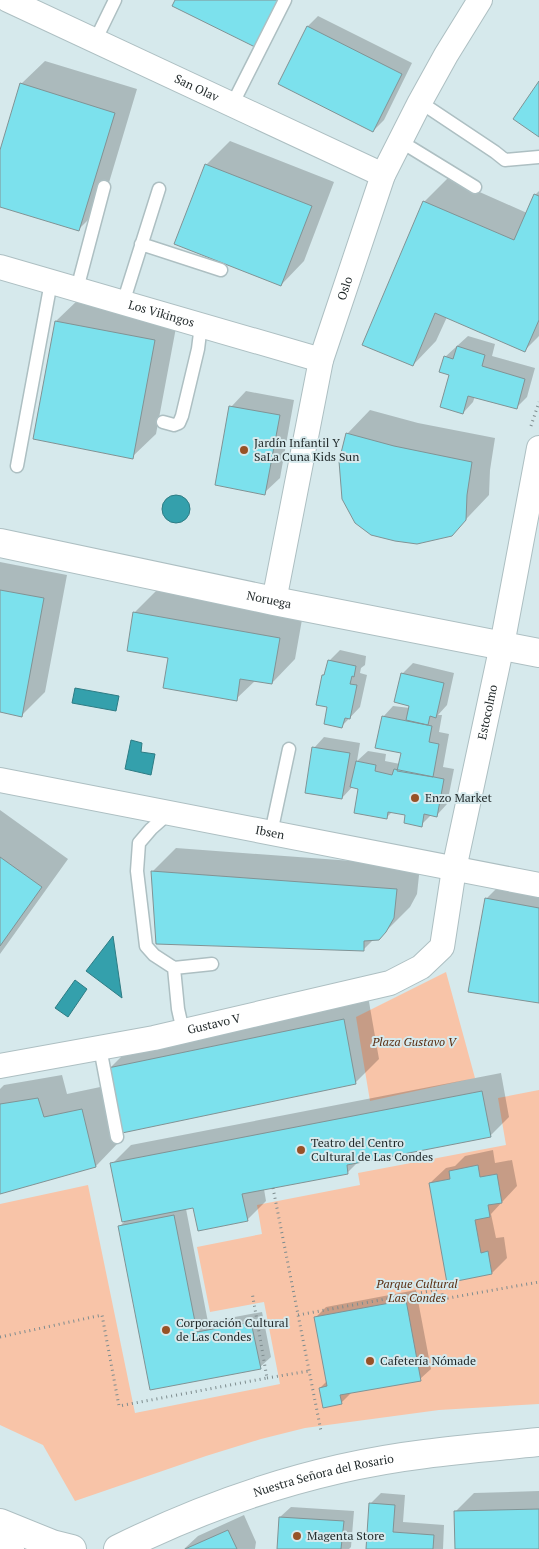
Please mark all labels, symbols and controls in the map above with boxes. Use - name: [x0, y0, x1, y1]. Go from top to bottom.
- street label: San Olav: [172, 71, 222, 105]
- street label: Oslo: [334, 274, 356, 302]
- street label: Los Vikingos: [127, 297, 196, 330]
- place label: Jardín Infantil Y SaLa Cuna Kids Sun: [254, 435, 359, 464]
- marker: Jardín Infantil Y SaLa Cuna Kids Sun: [238, 444, 250, 456]
- street label: Noruega: [245, 587, 293, 611]
- street label: Estocolmo: [474, 683, 500, 741]
- place label: Enzo Market: [425, 790, 493, 805]
- marker: Enzo Market: [409, 792, 421, 804]
- street label: Ibsen: [254, 822, 286, 842]
- street label: Gustavo V: [186, 1010, 243, 1037]
- park label: Plaza Gustavo V: [371, 1034, 458, 1049]
- place label: Teatro del Centro Cultural de Las Condes: [311, 1135, 433, 1164]
- marker: Teatro del Centro Cultural de Las Condes: [295, 1144, 307, 1156]
- park label: Parque Cultural Las Condes: [375, 1276, 458, 1305]
- place label: Corporación Cultural de Las Condes: [176, 1315, 289, 1344]
- marker: Corporación Cultural de Las Condes: [160, 1324, 172, 1336]
- place label: Cafetería Nómade: [380, 1353, 476, 1368]
- marker: Cafetería Nómade: [364, 1355, 376, 1367]
- street label: Nuestra Señora del Rosario: [251, 1451, 395, 1500]
- place label: Magenta Store: [307, 1528, 385, 1543]
- marker: Magenta Store: [291, 1530, 303, 1542]

